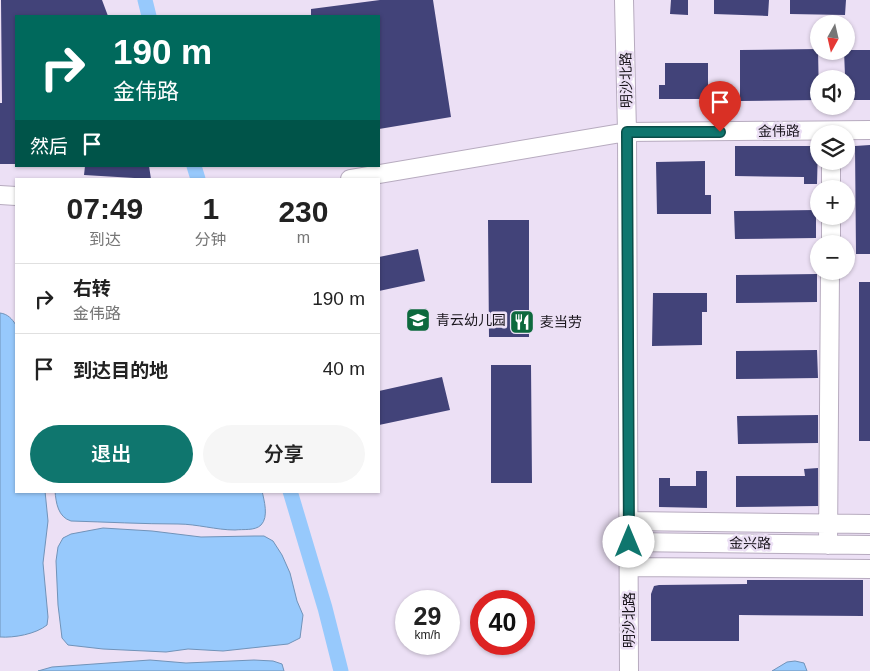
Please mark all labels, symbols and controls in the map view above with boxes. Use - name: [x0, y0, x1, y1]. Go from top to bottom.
- north arrow: [810, 15, 855, 60]
- map controls: [810, 15, 855, 280]
- text: 190 m: [113, 32, 212, 71]
- icon: right: [30, 35, 95, 100]
- street label: 明沙北路: [618, 52, 634, 108]
- button: sound: [810, 70, 855, 115]
- text: 金伟路: [113, 79, 179, 104]
- pin: [699, 81, 741, 132]
- icon: arrive: [706, 88, 734, 116]
- street label: 金伟路: [758, 123, 800, 139]
- button: layers: [810, 125, 855, 170]
- icon: arrive: [78, 130, 106, 158]
- text: 然后: [30, 136, 68, 157]
- button: +: [810, 180, 855, 225]
- text: 07:49: [67, 192, 143, 225]
- text: 1: [202, 192, 219, 225]
- text: 230: [278, 195, 328, 228]
- text: m: [297, 229, 310, 246]
- text: 到达: [89, 231, 121, 248]
- text: 分钟: [195, 231, 227, 248]
- button: −: [810, 235, 855, 280]
- text: 右转: [73, 278, 111, 299]
- icon: right: [30, 285, 58, 313]
- text: 190 m: [312, 288, 365, 309]
- text: 金伟路: [73, 305, 121, 322]
- school or university icon: 青云幼儿园: [405, 307, 431, 333]
- restaurant icon: 麦当劳: [509, 309, 535, 335]
- place label: 青云幼儿园: [436, 312, 506, 328]
- place label: 麦当劳: [540, 314, 582, 330]
- icon: arrive: [30, 355, 58, 383]
- text: 40 m: [323, 358, 365, 379]
- text: 到达目的地: [73, 360, 168, 381]
- button: 退出: [30, 425, 193, 483]
- button: 分享: [203, 425, 365, 483]
- position arrow: [602, 515, 654, 567]
- street label: 金兴路: [729, 535, 771, 551]
- speed limit sign: 40: [470, 590, 535, 655]
- street label: 明沙北路: [621, 592, 637, 648]
- text: 29: [414, 602, 441, 630]
- text: km/h: [414, 628, 441, 642]

